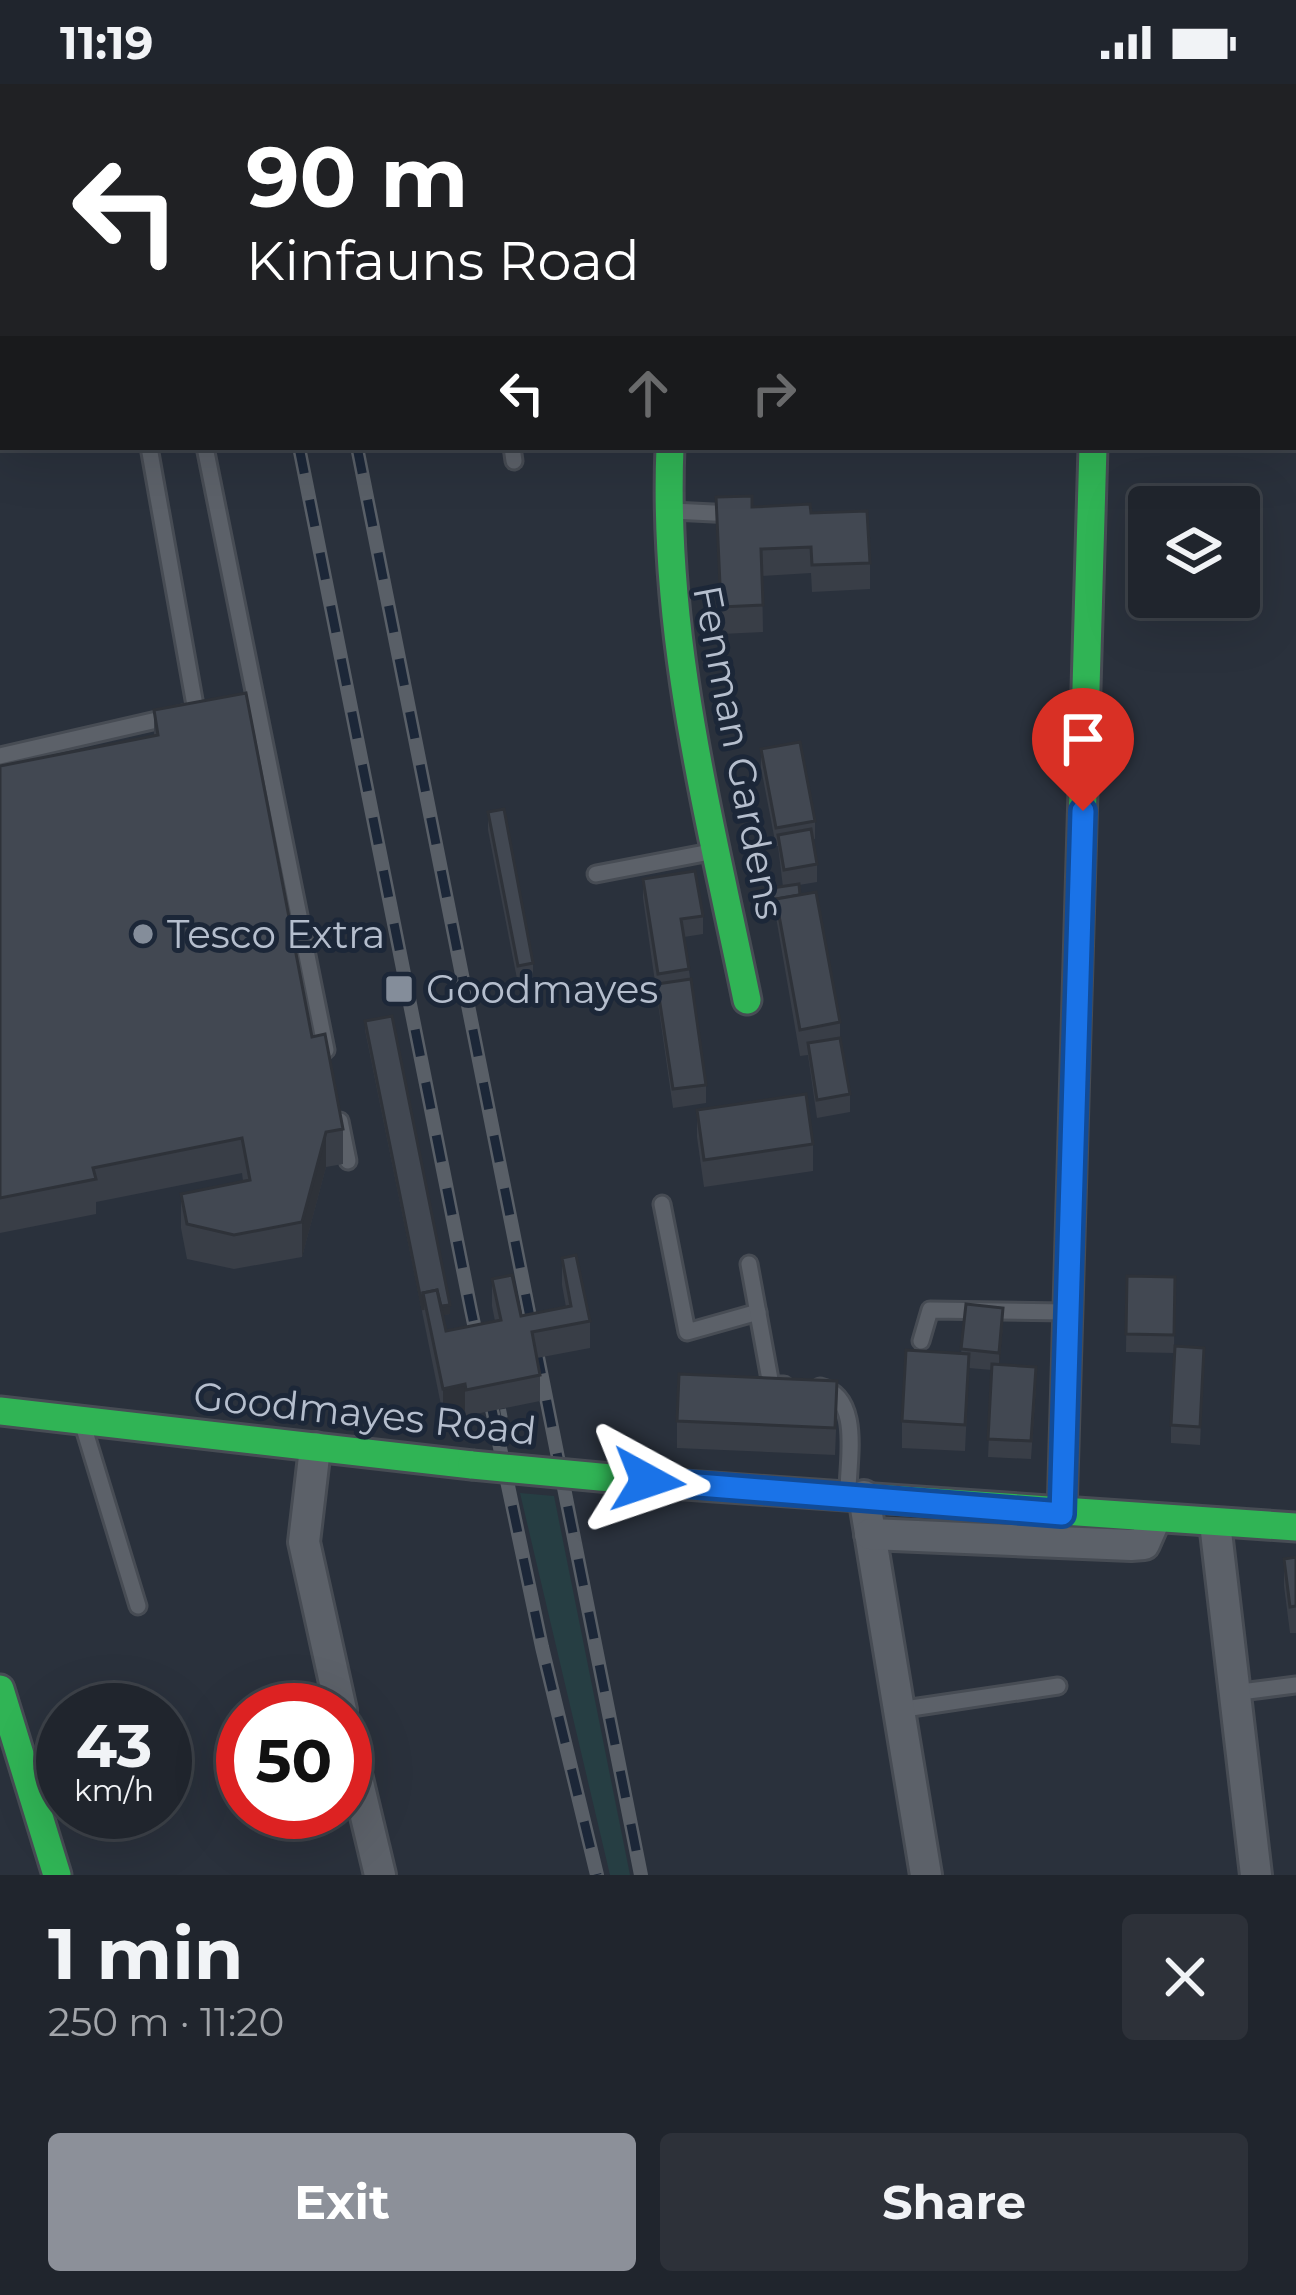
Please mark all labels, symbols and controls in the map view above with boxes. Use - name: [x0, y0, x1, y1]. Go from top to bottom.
- text: 11:19: [60, 15, 153, 70]
- text: 90 m: [246, 126, 468, 228]
- icon: left: [48, 132, 204, 288]
- text: Kinfauns Road: [246, 228, 640, 294]
- icon: left: [489, 360, 555, 426]
- icon: ahead: [615, 360, 681, 426]
- icon: right: [741, 360, 807, 426]
- map controls: [1128, 486, 1260, 618]
- button: layers: [1128, 486, 1260, 618]
- street label: Fenman Gardens: [683, 581, 795, 923]
- pin: [1032, 688, 1134, 811]
- icon: arrive: [1050, 706, 1116, 772]
- place label: Tesco Extra: [167, 910, 385, 958]
- marker: Tesco Extra: [130, 921, 156, 947]
- place label: Goodmayes: [426, 965, 658, 1013]
- marker: Goodmayes: [383, 973, 415, 1005]
- street label: Goodmayes Road: [191, 1371, 539, 1455]
- position arrow: [585, 1418, 711, 1544]
- speed limit sign: 50: [216, 1683, 372, 1839]
- text: 43: [76, 1709, 152, 1782]
- text: km/h: [74, 1772, 154, 1809]
- text: 1 min: [48, 1909, 244, 1997]
- button: close: [1122, 1914, 1248, 2040]
- text: 250 m · 11:20: [48, 1998, 284, 2046]
- button: Exit: [48, 2133, 636, 2271]
- button: Share: [660, 2133, 1248, 2271]

